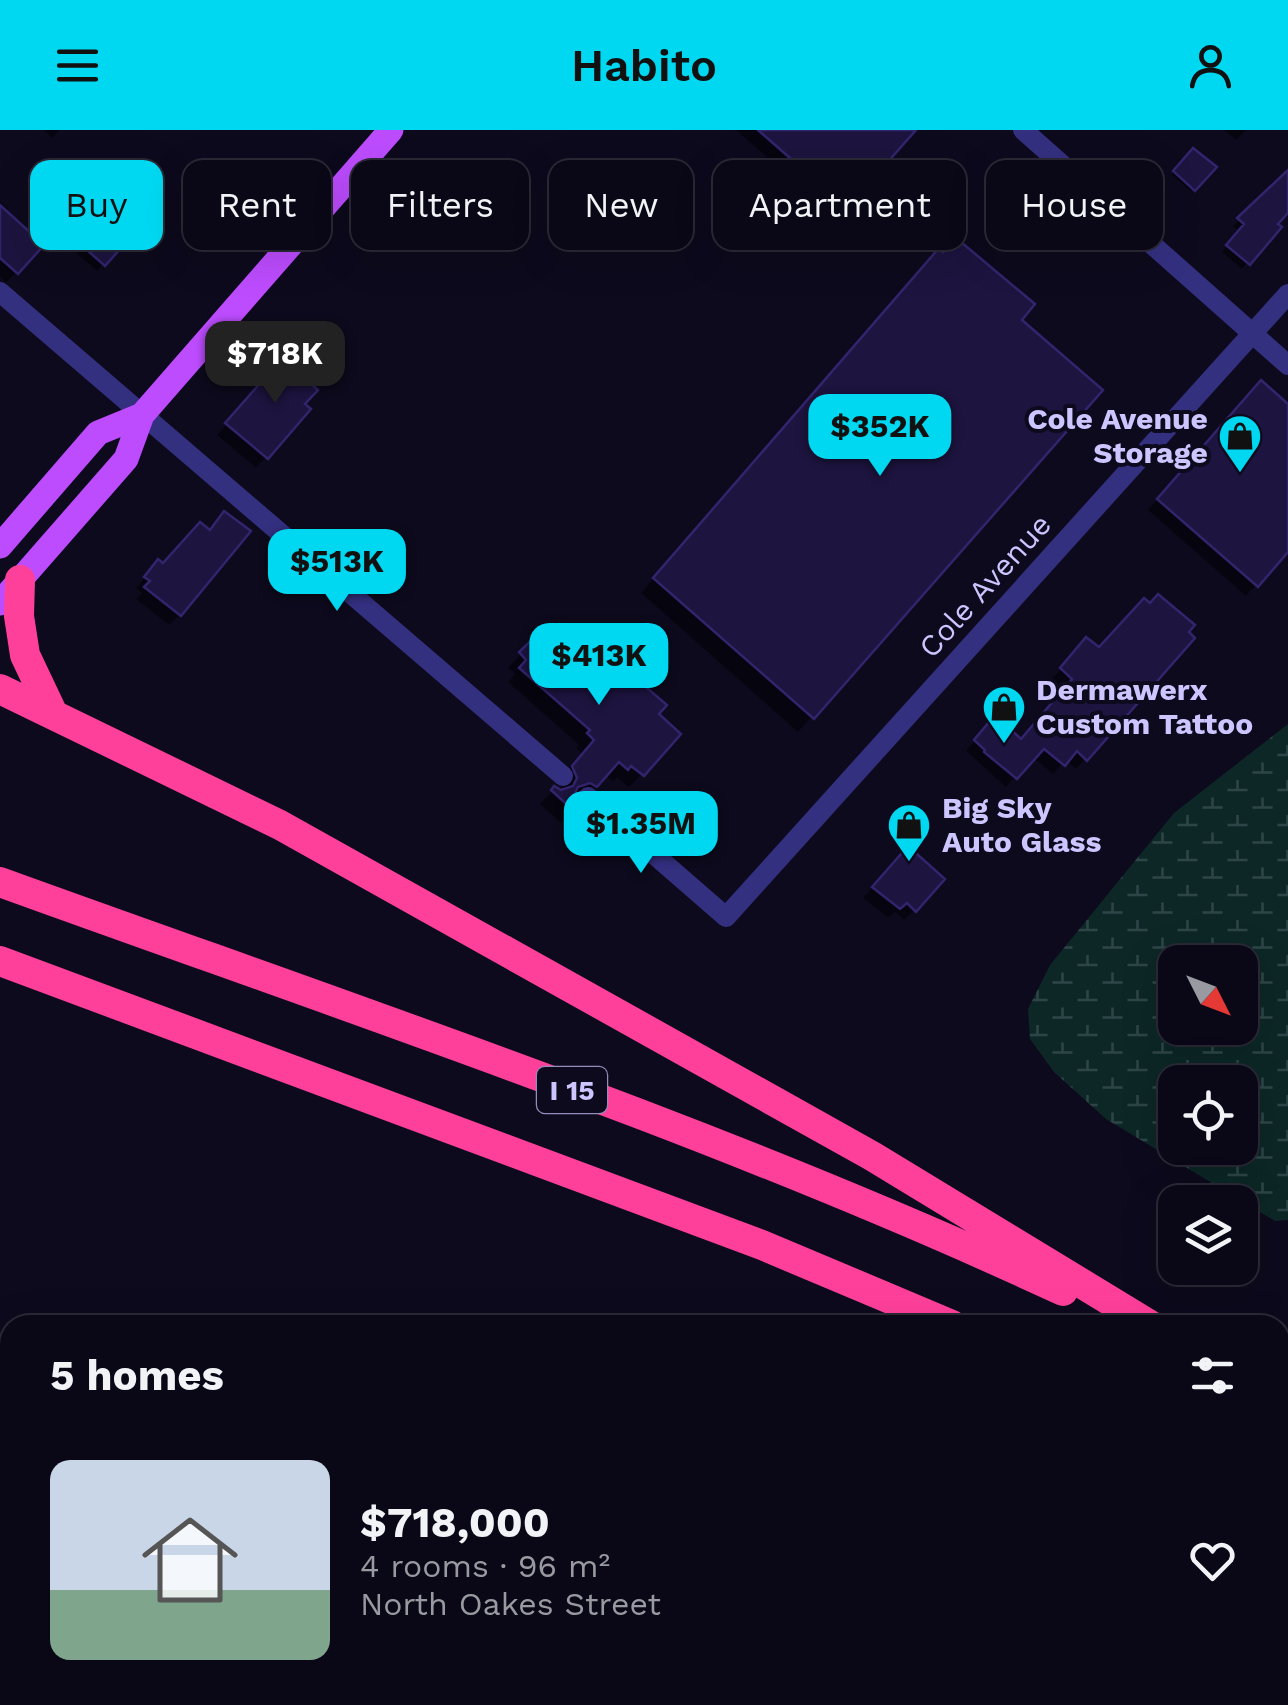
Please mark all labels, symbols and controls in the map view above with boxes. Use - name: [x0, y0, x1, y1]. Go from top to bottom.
- icon: menu: [50, 38, 105, 93]
- icon: person: [1183, 38, 1238, 93]
- text: Habito: [571, 39, 717, 92]
- chip: Buy: [30, 160, 163, 250]
- chip: Rent: [183, 160, 331, 250]
- chip: Filters: [351, 160, 529, 250]
- chip: New: [549, 160, 693, 250]
- chip: Apartment: [713, 160, 966, 250]
- chip: House: [986, 160, 1163, 250]
- pin: $718K: [205, 321, 345, 406]
- text: $718K: [227, 334, 323, 372]
- pin: $352K: [810, 394, 950, 479]
- place label: Cole Avenue Storage: [1027, 401, 1208, 470]
- text: $352K: [830, 407, 930, 445]
- shop icon: Cole Avenue Storage: [1217, 413, 1263, 474]
- street label: Cole Avenue: [911, 507, 1058, 664]
- pin: $513K: [267, 529, 407, 614]
- text: $513K: [290, 542, 384, 580]
- pin: $413K: [529, 623, 669, 708]
- text: $413K: [551, 636, 647, 674]
- place label: Dermawerx Custom Tattoo: [1036, 672, 1253, 741]
- shop icon: Dermawerx Custom Tattoo: [981, 684, 1027, 745]
- place label: Big Sky Auto Glass: [942, 790, 1102, 859]
- pin: $1.35M: [560, 791, 722, 876]
- shop icon: Big Sky Auto Glass: [886, 802, 932, 863]
- text: $1.35M: [586, 804, 696, 842]
- north arrow: [1158, 945, 1258, 1045]
- map controls: [1158, 945, 1258, 1285]
- button: locate: [1158, 1065, 1258, 1165]
- road number: I 15: [537, 1067, 607, 1113]
- button: layers: [1158, 1185, 1258, 1285]
- icon: filters: [1185, 1348, 1240, 1403]
- text: 5 homes: [50, 1351, 224, 1400]
- text: $718,000: [360, 1498, 550, 1547]
- icon: home: [130, 1500, 250, 1620]
- icon: heart: [1185, 1533, 1240, 1588]
- text: 4 rooms · 96 m²: [360, 1547, 610, 1585]
- text: North Oakes Street: [360, 1585, 661, 1623]

